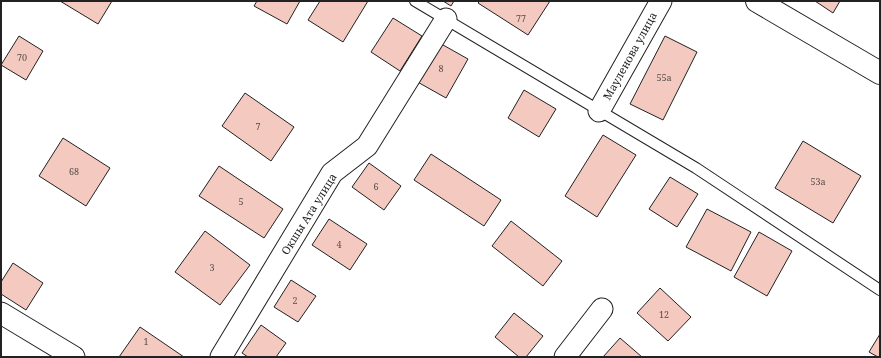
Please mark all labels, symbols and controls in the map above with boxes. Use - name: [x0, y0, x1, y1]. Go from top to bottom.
- street label: Мауленова улица: [599, 9, 660, 103]
- house number: 77: [516, 12, 526, 25]
- house number: 70: [17, 51, 27, 64]
- house number: 8: [438, 62, 444, 75]
- house number: 55а: [656, 71, 672, 84]
- house number: 7: [255, 120, 261, 133]
- house number: 68: [69, 165, 79, 178]
- street label: Окшы Ата улица: [277, 170, 340, 257]
- house number: 53а: [810, 175, 826, 188]
- house number: 6: [373, 180, 379, 193]
- house number: 5: [238, 195, 244, 208]
- house number: 4: [336, 238, 342, 251]
- house number: 3: [209, 261, 215, 274]
- house number: 2: [292, 294, 298, 307]
- house number: 12: [659, 308, 669, 321]
- house number: 1: [143, 335, 149, 348]

